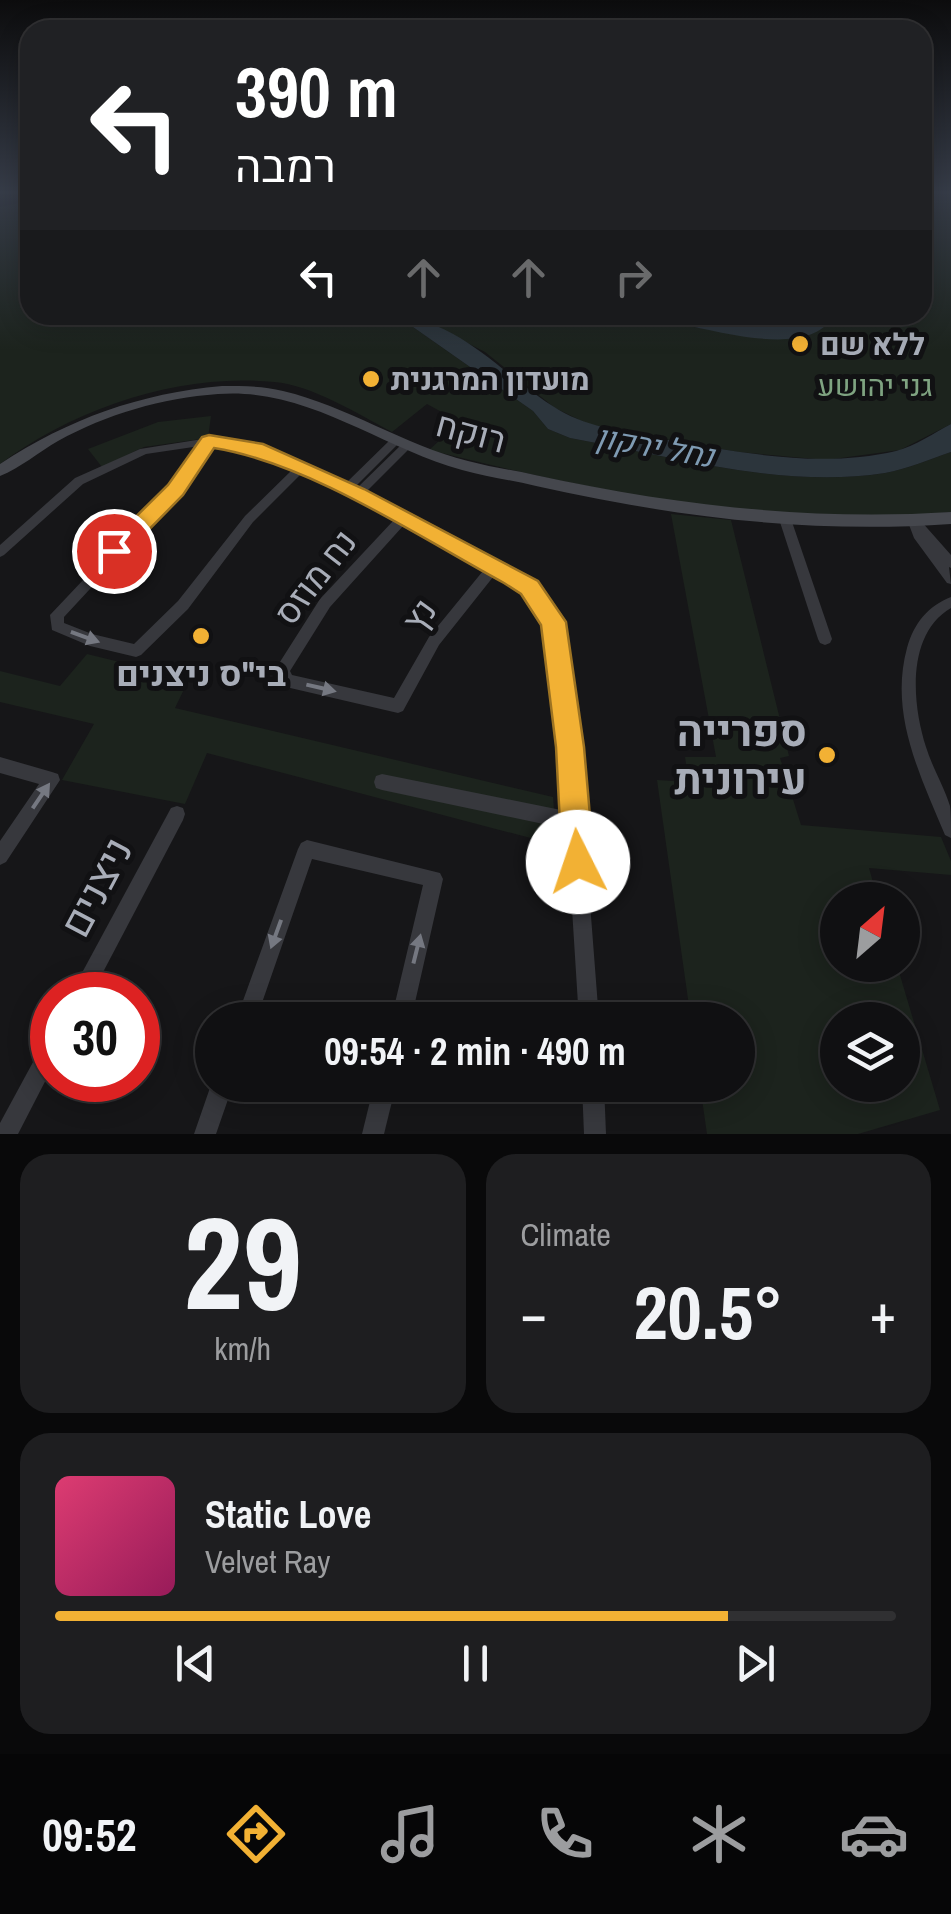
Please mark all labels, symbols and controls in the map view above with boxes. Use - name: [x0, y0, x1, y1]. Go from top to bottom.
- text: 390 m: [235, 45, 398, 139]
- icon: left: [70, 60, 200, 190]
- text: רמבה: [235, 135, 336, 196]
- icon: left: [291, 250, 346, 305]
- icon: ahead: [396, 250, 451, 305]
- icon: ahead: [501, 250, 556, 305]
- icon: right: [606, 250, 661, 305]
- place label: ללא שם: [820, 324, 925, 364]
- marker: ללא שם: [789, 333, 811, 355]
- place label: מועדון המרגנית: [391, 359, 590, 399]
- park label: גני יהושע: [817, 365, 933, 405]
- marker: מועדון המרגנית: [360, 368, 382, 390]
- street label: רוקח: [431, 400, 511, 464]
- water label: נחל ירקון: [593, 415, 720, 478]
- pin: [72, 509, 157, 594]
- street label: נח מוזס: [263, 520, 367, 634]
- icon: arrive: [87, 524, 142, 579]
- street label: נץ: [391, 588, 447, 642]
- marker: בי"ס ניצנים: [190, 625, 212, 647]
- one-way arrow: [70, 630, 100, 645]
- place label: בי"ס ניצנים: [116, 650, 286, 697]
- one-way arrow: [305, 681, 336, 696]
- place label: ספרייה עירונית: [674, 703, 807, 807]
- marker: ספרייה עירונית: [816, 744, 838, 766]
- one-way arrow: [32, 782, 50, 809]
- position arrow: [526, 810, 630, 914]
- street label: ניצנים: [47, 827, 145, 947]
- north arrow: [820, 882, 920, 982]
- map controls: [820, 882, 920, 1102]
- one-way arrow: [268, 920, 283, 950]
- one-way arrow: [410, 933, 426, 964]
- speed limit sign: 30: [30, 972, 160, 1102]
- button: layers: [820, 1002, 920, 1102]
- text: 09:54 · 2 min · 490 m: [324, 1026, 626, 1077]
- text: 29: [183, 1174, 302, 1350]
- text: Climate: [521, 1213, 611, 1256]
- text: 20.5°: [633, 1261, 783, 1362]
- text: −: [521, 1276, 547, 1350]
- text: +: [870, 1276, 896, 1350]
- text: km/h: [214, 1327, 271, 1370]
- text: Static Love: [205, 1489, 371, 1540]
- text: Velvet Ray: [205, 1540, 330, 1583]
- icon: previous: [168, 1636, 223, 1691]
- icon: pause: [448, 1636, 503, 1691]
- icon: next: [728, 1636, 783, 1691]
- icon: directions: [221, 1799, 291, 1869]
- icon: music: [375, 1799, 445, 1869]
- icon: phone: [530, 1799, 600, 1869]
- icon: climate: [684, 1799, 754, 1869]
- icon: car: [839, 1799, 909, 1869]
- text: 09:52: [42, 1804, 137, 1865]

